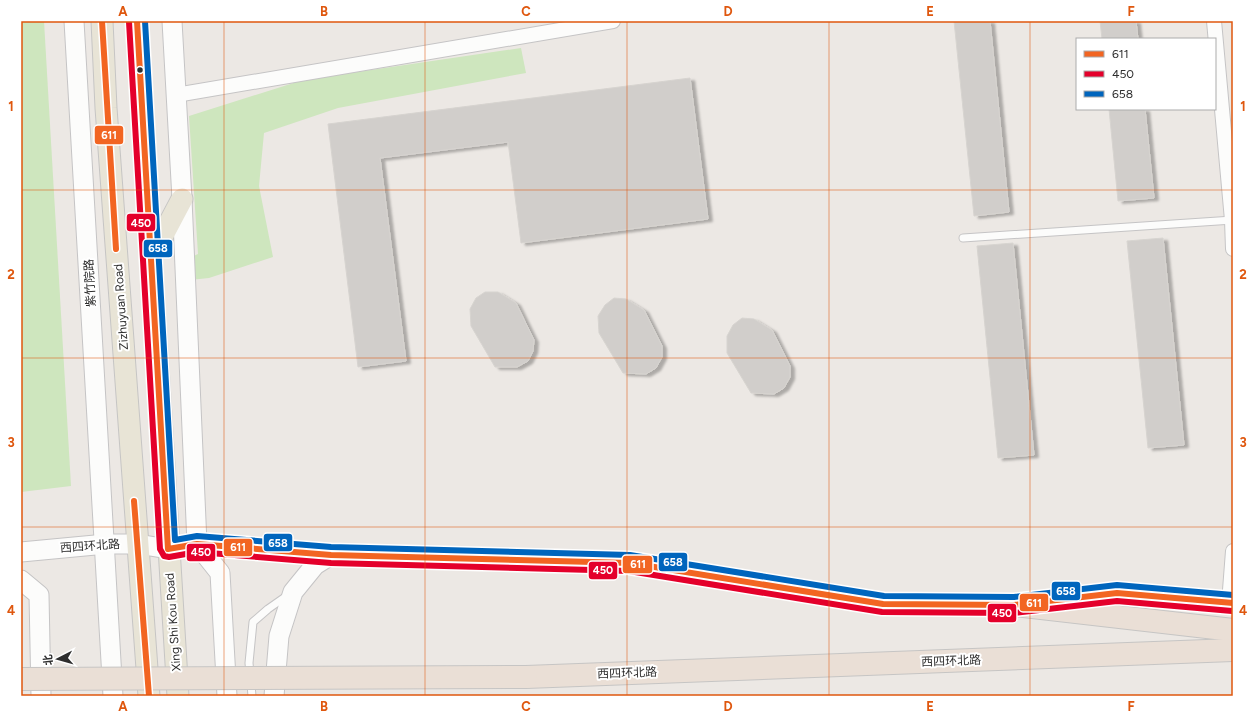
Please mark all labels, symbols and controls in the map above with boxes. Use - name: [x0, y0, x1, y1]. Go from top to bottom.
- text: A: [118, 4, 128, 19]
- text: B: [320, 4, 328, 19]
- text: C: [521, 4, 531, 19]
- text: D: [723, 4, 733, 19]
- text: E: [926, 4, 934, 19]
- text: F: [1127, 4, 1135, 19]
- legend: [1076, 38, 1216, 110]
- text: 611: [1112, 47, 1129, 61]
- unlabelled marker: [135, 65, 145, 75]
- text: 450: [1112, 67, 1134, 81]
- text: 658: [1112, 87, 1133, 101]
- text: 1: [8, 99, 14, 114]
- text: 1: [1240, 99, 1246, 114]
- line badge: 611: [94, 125, 124, 145]
- text: 611: [101, 129, 117, 142]
- line badge: 450: [126, 213, 156, 232]
- text: 450: [131, 217, 151, 230]
- line badge: 658: [143, 239, 173, 258]
- text: 658: [148, 242, 168, 255]
- street label: 紫竹院路: [82, 259, 98, 307]
- street label: Zizhuyuan Road: [111, 264, 131, 350]
- text: 2: [7, 267, 15, 282]
- text: 2: [1239, 267, 1247, 282]
- text: 3: [7, 435, 15, 450]
- text: 3: [1239, 435, 1247, 450]
- line badge: 658: [263, 533, 293, 552]
- street label: 西四环北路: [60, 537, 120, 555]
- text: 658: [268, 537, 288, 550]
- line badge: 611: [223, 538, 253, 557]
- text: 611: [230, 541, 246, 554]
- line badge: 450: [186, 543, 216, 562]
- text: 450: [191, 546, 211, 559]
- line badge: 658: [658, 552, 688, 572]
- line badge: 611: [622, 555, 653, 574]
- text: 658: [663, 556, 683, 569]
- text: 611: [630, 558, 646, 571]
- line badge: 450: [588, 561, 618, 580]
- text: 450: [593, 564, 613, 577]
- street label: Xing Shi Kou Road: [163, 573, 183, 671]
- line badge: 658: [1051, 581, 1081, 601]
- text: 658: [1056, 585, 1076, 598]
- line badge: 611: [1019, 593, 1049, 612]
- text: 611: [1026, 597, 1042, 610]
- text: 4: [7, 603, 15, 618]
- line badge: 450: [987, 603, 1017, 623]
- text: 4: [1239, 603, 1247, 618]
- text: 450: [992, 607, 1012, 620]
- north arrow: [38, 639, 78, 679]
- street label: 西四环北路: [921, 653, 981, 669]
- text: 北: [42, 654, 56, 666]
- street label: 西四环北路: [597, 665, 657, 681]
- text: A: [118, 699, 128, 714]
- text: B: [320, 699, 328, 714]
- text: C: [521, 699, 531, 714]
- text: D: [723, 699, 733, 714]
- text: E: [926, 699, 934, 714]
- text: F: [1127, 699, 1135, 714]

